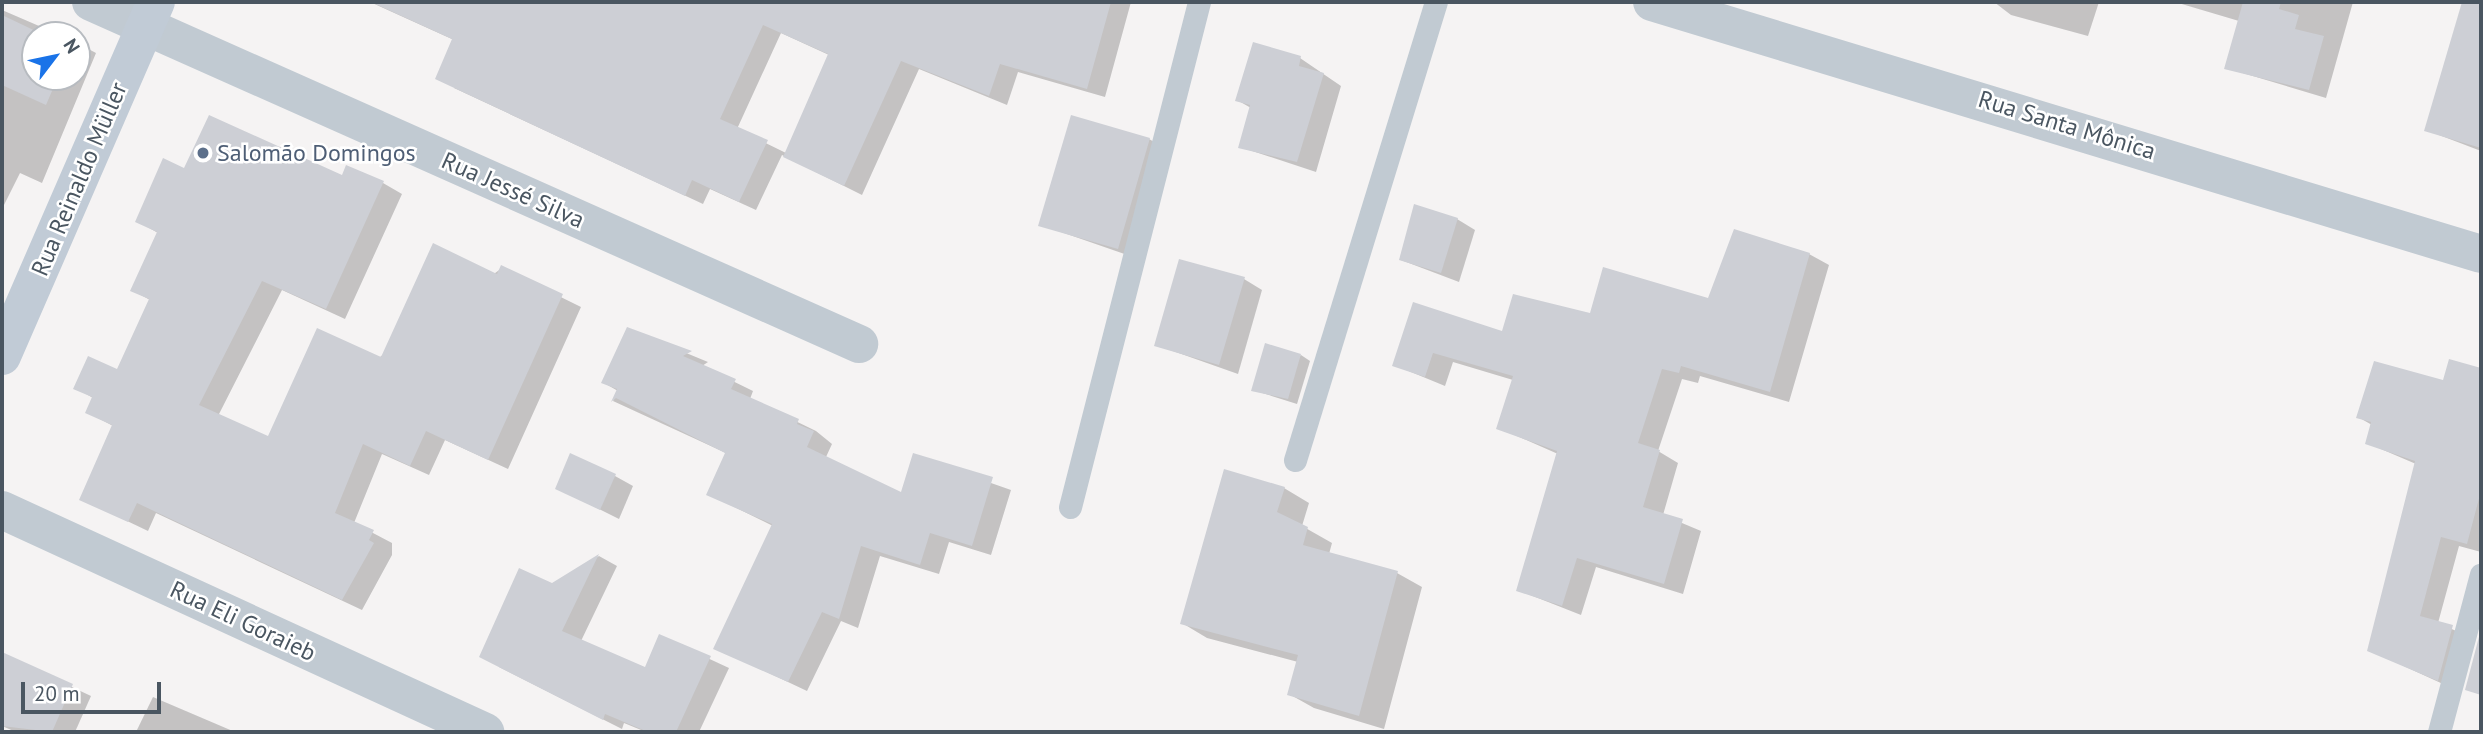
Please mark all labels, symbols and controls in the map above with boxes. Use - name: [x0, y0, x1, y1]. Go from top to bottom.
- north arrow: [21, 21, 91, 91]
- text: N: [59, 34, 86, 58]
- street label: Rua Reinaldo Müller: [25, 78, 133, 280]
- street label: Rua Santa Mônica: [1975, 84, 2159, 166]
- place label: Salomão Domingos: [217, 139, 416, 167]
- marker: Salomão Domingos: [195, 145, 211, 161]
- street label: Rua Jessé Silva: [437, 146, 589, 234]
- street label: Rua Eli Goraieb: [166, 575, 320, 667]
- scale bar: [24, 668, 164, 712]
- text: 20 m: [34, 680, 80, 707]

